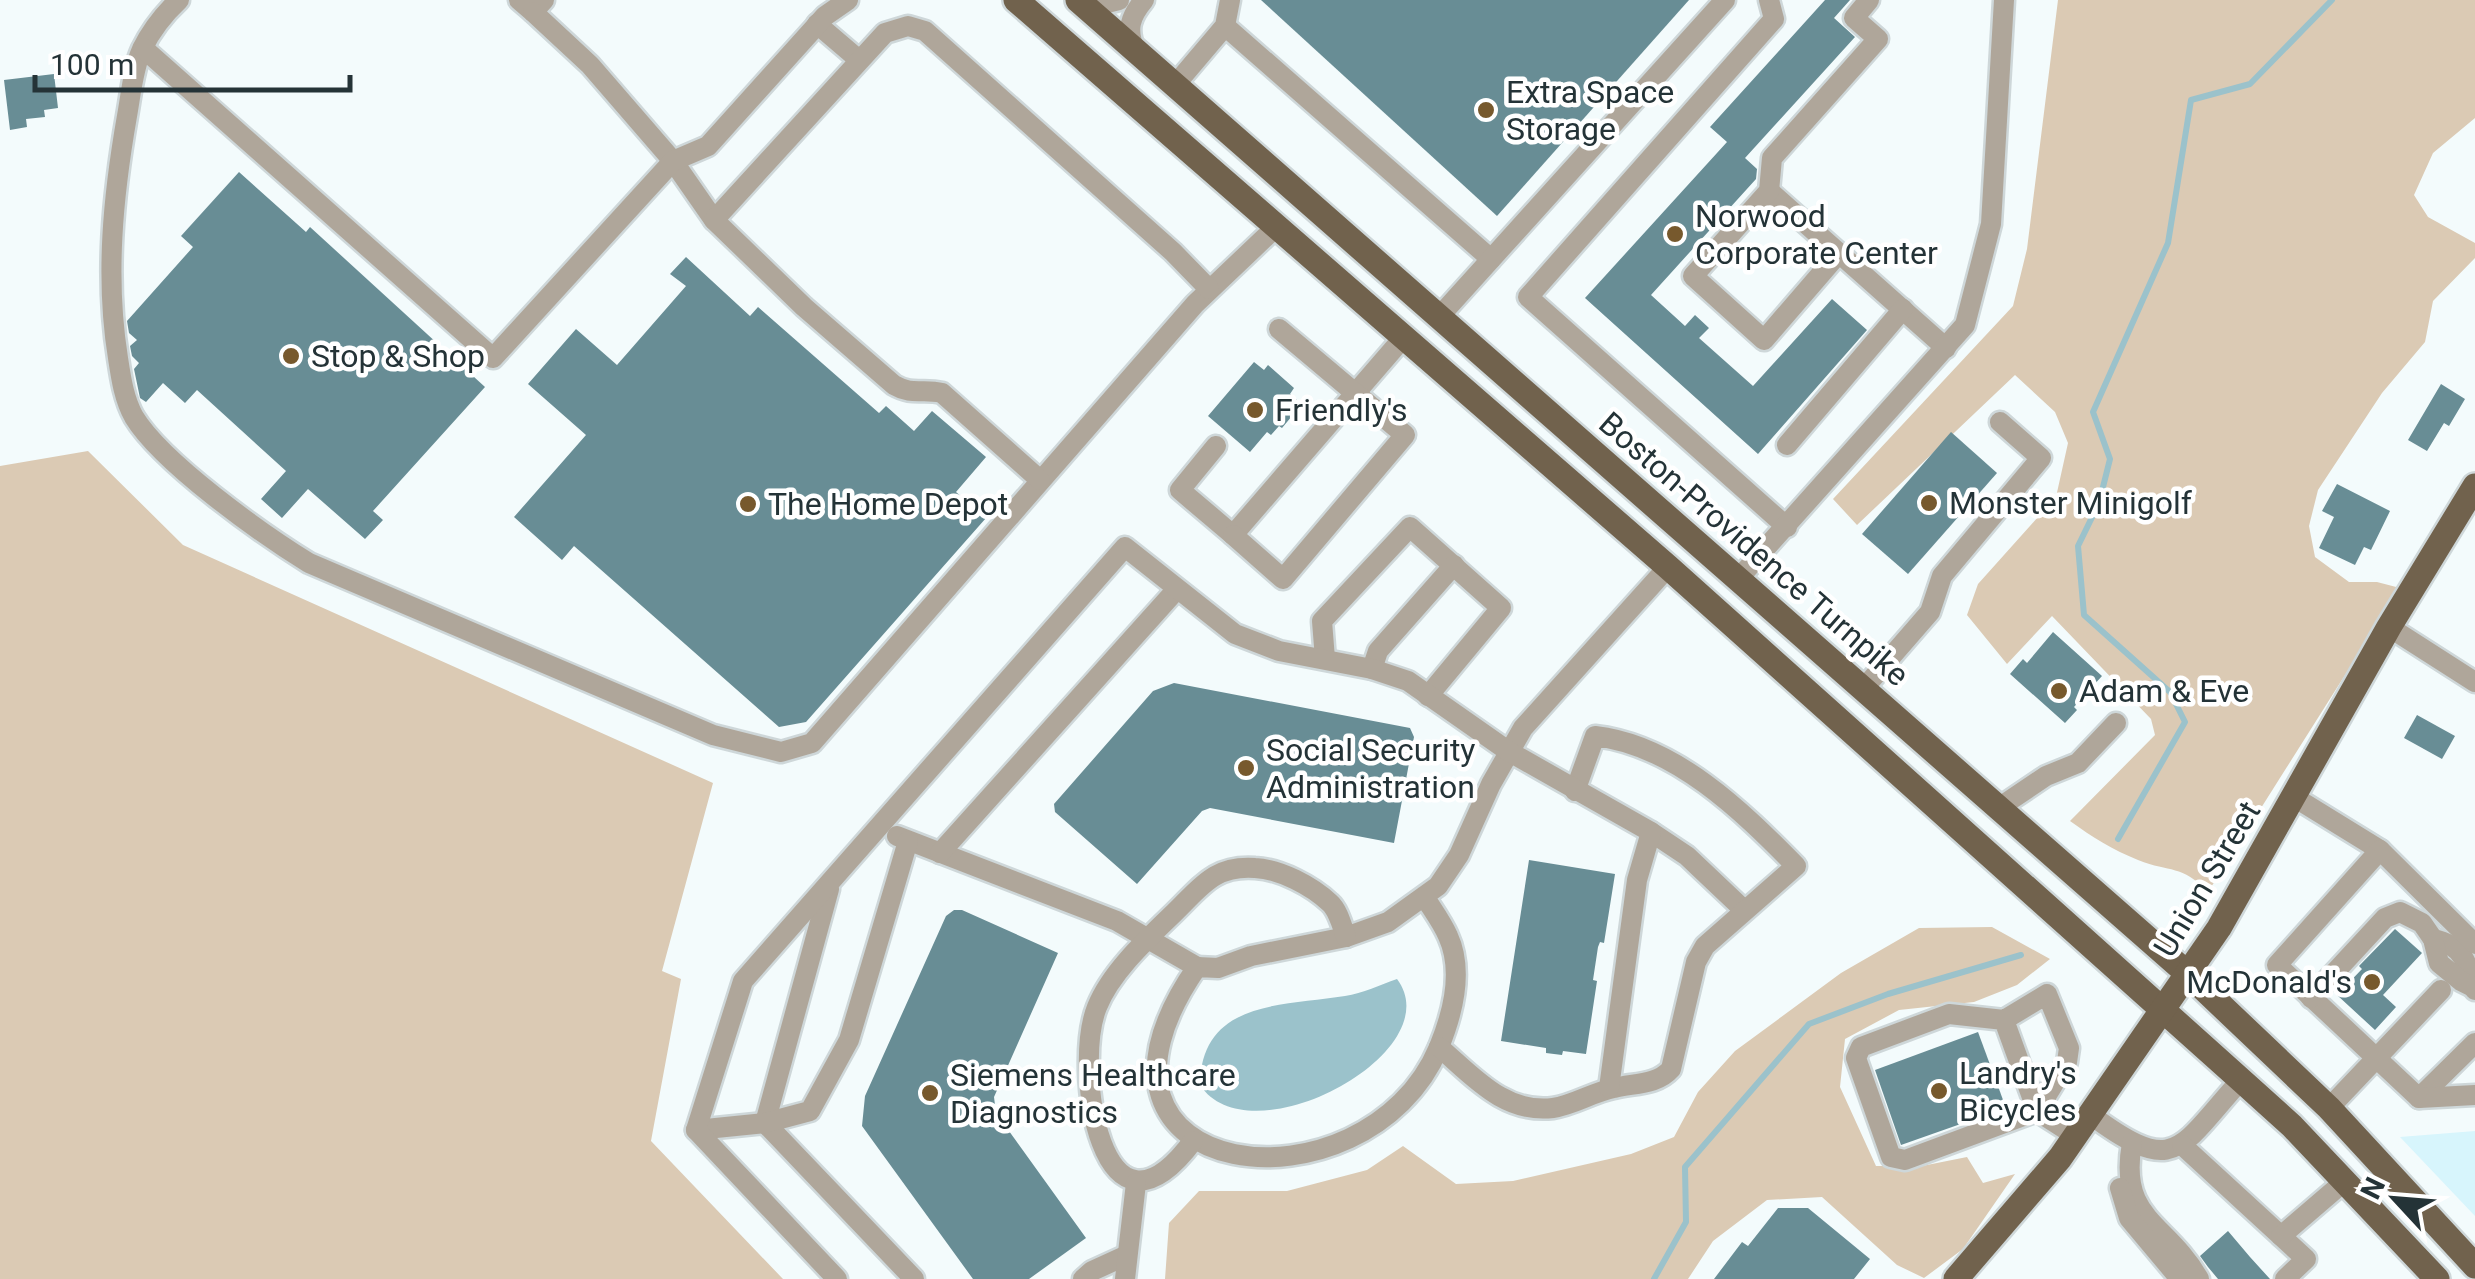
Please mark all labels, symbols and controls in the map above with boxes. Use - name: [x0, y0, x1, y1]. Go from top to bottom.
- scale bar: [35, 30, 350, 92]
- text: 100 m: [50, 47, 134, 82]
- place label: Extra Space Storage: [1506, 73, 1674, 148]
- marker: Extra Space Storage: [1475, 99, 1497, 121]
- place label: Norwood Corporate Center: [1695, 197, 1938, 272]
- marker: Norwood Corporate Center: [1664, 223, 1686, 245]
- place label: Stop & Shop: [311, 337, 485, 375]
- marker: Stop & Shop: [280, 345, 302, 367]
- place label: Friendly's: [1275, 391, 1408, 429]
- marker: Friendly's: [1244, 399, 1266, 421]
- street label: Boston-Providence Turnpike: [1591, 404, 1917, 694]
- place label: Monster Minigolf: [1949, 484, 2193, 522]
- place label: The Home Depot: [768, 485, 1008, 523]
- marker: Monster Minigolf: [1918, 492, 1940, 514]
- marker: The Home Depot: [737, 493, 759, 515]
- place label: Adam & Eve: [2079, 672, 2249, 710]
- marker: Adam & Eve: [2048, 680, 2070, 702]
- place label: Social Security Administration: [1266, 731, 1476, 806]
- marker: Social Security Administration: [1235, 757, 1257, 779]
- street label: Union Street: [2146, 794, 2268, 964]
- place label: McDonald's: [2186, 963, 2352, 1001]
- marker: McDonald's: [2361, 971, 2383, 993]
- place label: Landry's Bicycles: [1959, 1054, 2077, 1129]
- place label: Siemens Healthcare Diagnostics: [950, 1056, 1236, 1131]
- marker: Landry's Bicycles: [1928, 1080, 1950, 1102]
- marker: Siemens Healthcare Diagnostics: [919, 1082, 941, 1104]
- north arrow: [2345, 1149, 2445, 1249]
- text: N: [2354, 1172, 2392, 1204]

